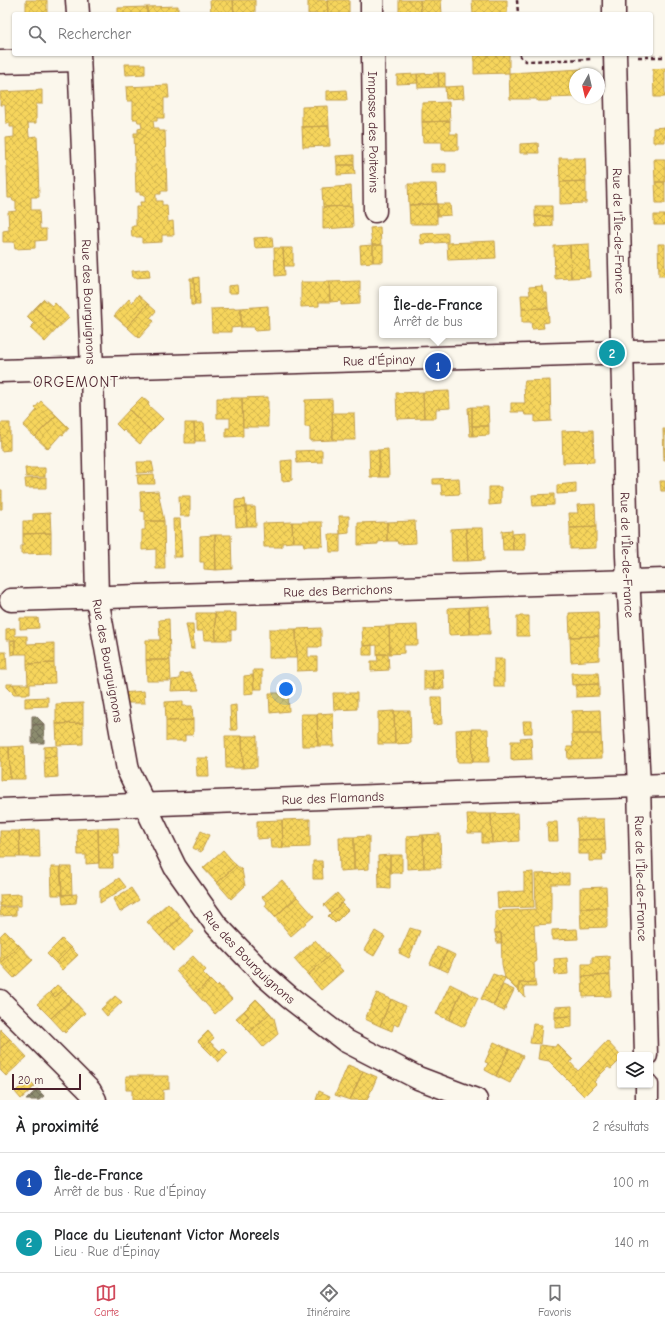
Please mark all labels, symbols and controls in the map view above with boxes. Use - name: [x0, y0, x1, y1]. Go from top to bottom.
- search box: [12, 12, 653, 56]
- icon: search: [26, 23, 48, 45]
- text: Rechercher: [58, 25, 131, 43]
- north arrow: [569, 68, 605, 104]
- street label: Impasse des Poitevins: [365, 71, 382, 193]
- street label: Rue de l'Île-de-France: [610, 168, 628, 295]
- street label: Rue des Bourguignons: [79, 239, 99, 365]
- popup: [379, 286, 497, 338]
- text: Île-de-France: [394, 296, 482, 314]
- text: Arrêt de bus: [394, 314, 462, 329]
- pin: 2: [599, 338, 625, 368]
- street label: Rue d'Épinay: [343, 351, 415, 369]
- pin: 1: [425, 351, 451, 381]
- district label: ORGEMONT: [33, 373, 119, 391]
- street label: Rue de l'Île-de-France: [617, 492, 637, 619]
- street label: Rue des Berrichons: [283, 581, 393, 600]
- street label: Rue des Bourguignons: [89, 598, 126, 724]
- your location: [276, 679, 296, 699]
- street label: Rue des Flamands: [281, 789, 384, 807]
- street label: Rue de l'Île-de-France: [632, 815, 650, 942]
- street label: Rue des Bourguignons: [200, 908, 298, 1007]
- map controls: [617, 1052, 653, 1088]
- button: layers: [617, 1052, 653, 1088]
- scale bar: [12, 1072, 81, 1091]
- text: 20 m: [18, 1074, 43, 1087]
- text: À proximité: [16, 1117, 99, 1136]
- text: 2 résultats: [593, 1119, 649, 1134]
- text: Île-de-France: [54, 1166, 143, 1184]
- text: 1: [26, 1175, 32, 1190]
- text: 100 m: [613, 1175, 649, 1190]
- text: Arrêt de bus · Rue d'Épinay: [54, 1184, 206, 1199]
- text: Place du Lieutenant Victor Moreels: [54, 1226, 279, 1244]
- text: 2: [26, 1235, 32, 1250]
- text: 140 m: [615, 1235, 649, 1250]
- text: Lieu · Rue d'Épinay: [54, 1244, 160, 1259]
- tab: Carte: [94, 1282, 119, 1319]
- tab: Itinéraire: [307, 1282, 350, 1319]
- tab: Favoris: [538, 1282, 571, 1319]

